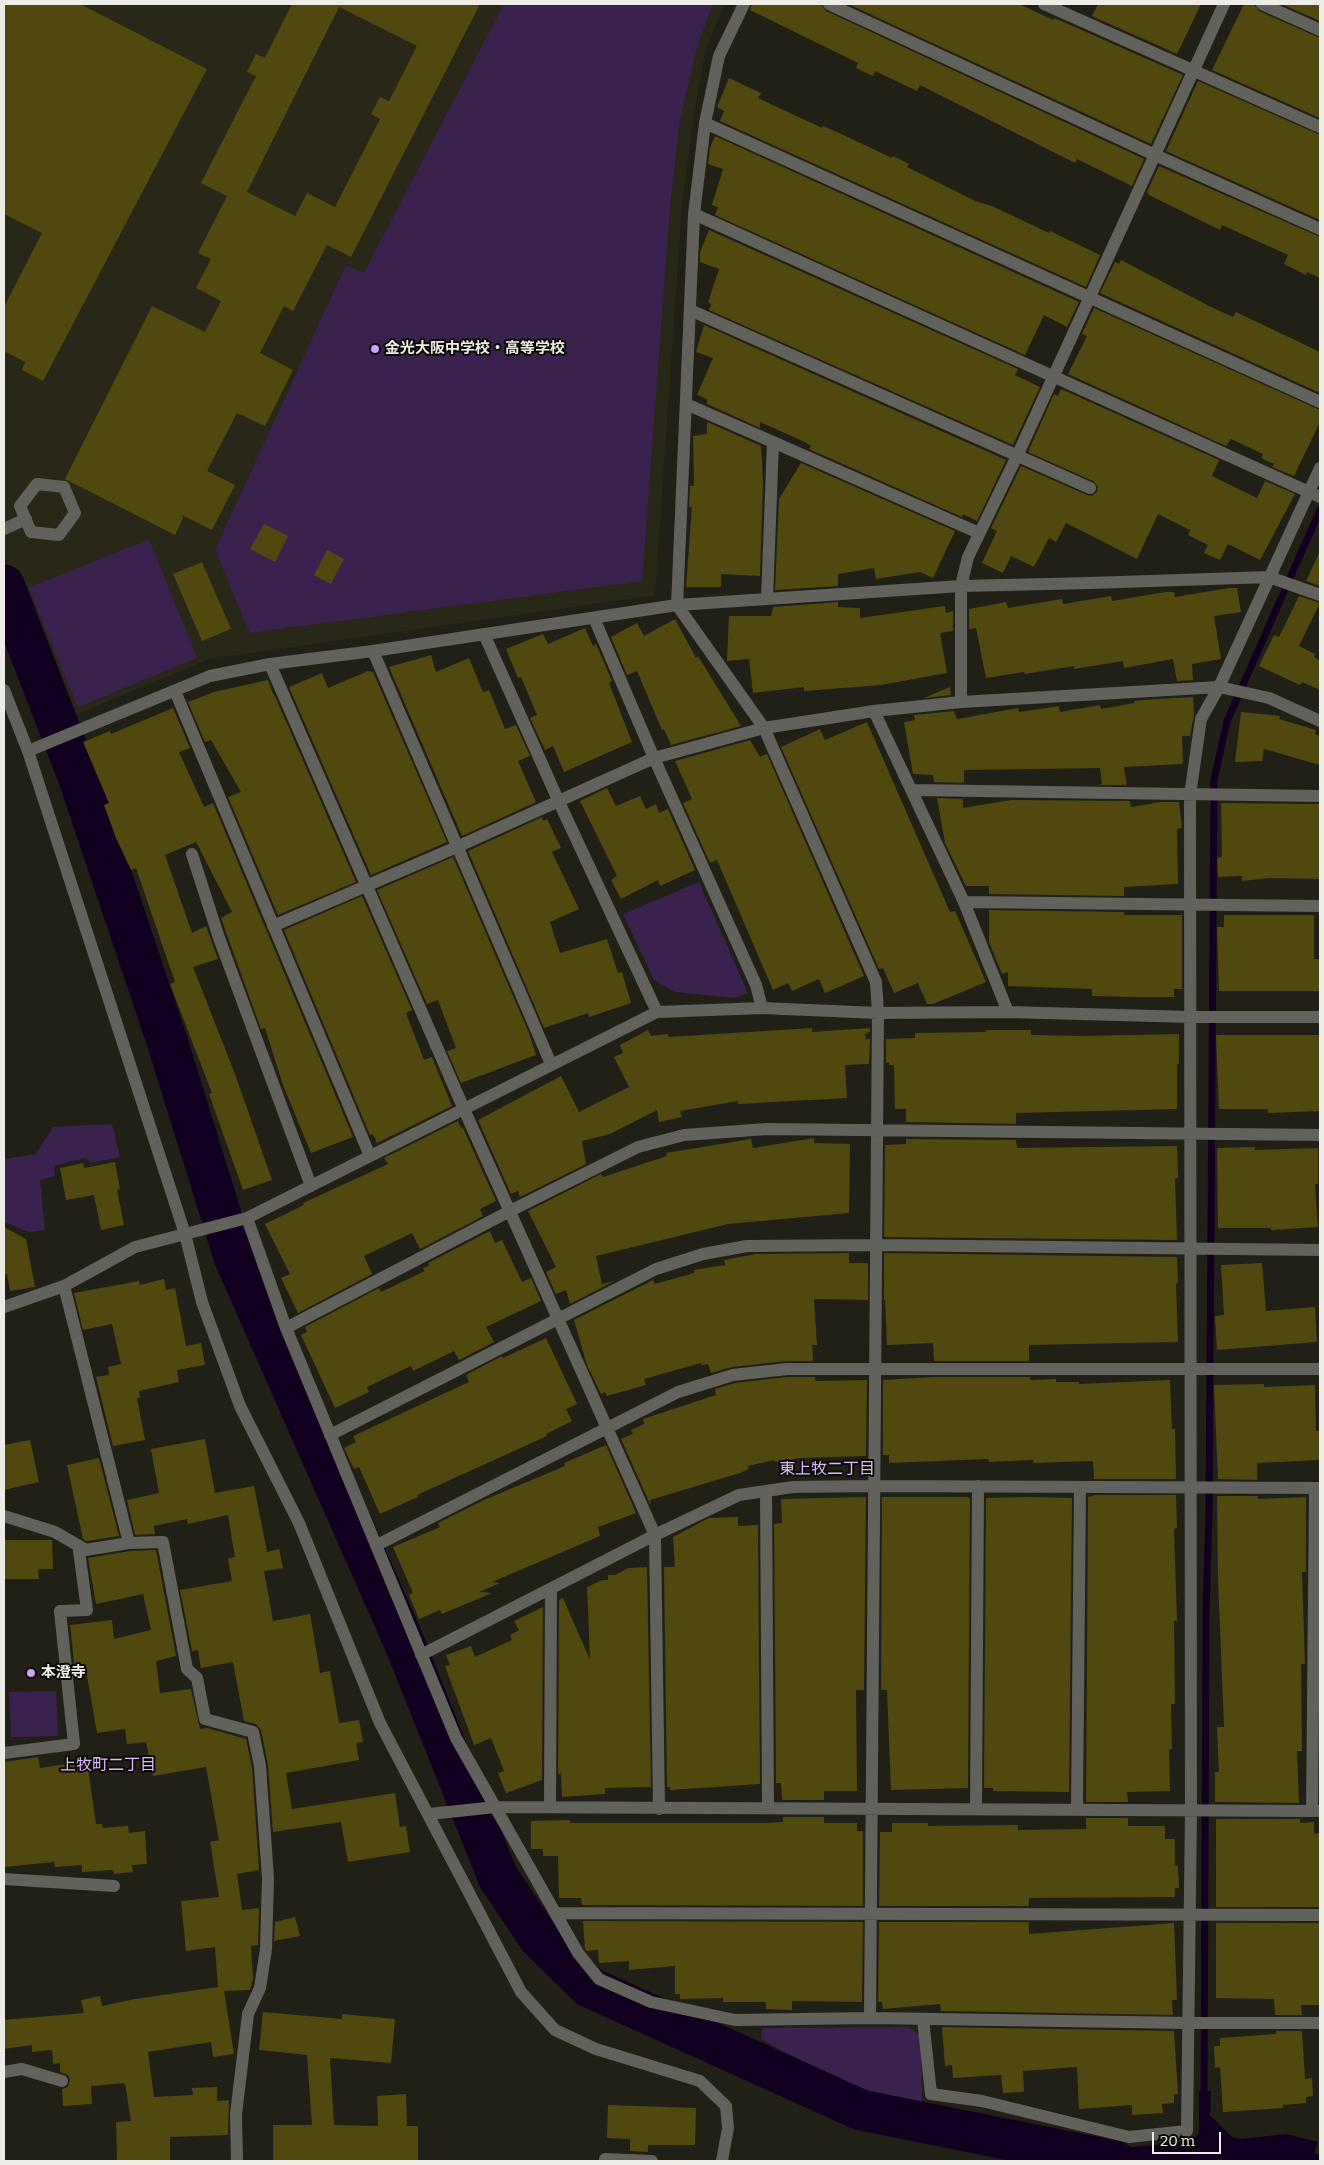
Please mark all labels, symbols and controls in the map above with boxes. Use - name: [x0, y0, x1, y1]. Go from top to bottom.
- place label: 金光大阪中学校・高等学校: [385, 340, 565, 358]
- marker: 金光大阪中学校・高等学校: [369, 343, 381, 355]
- district label: 東上牧二丁目: [779, 1460, 875, 1480]
- place label: 本澄寺: [41, 1664, 86, 1682]
- marker: 本澄寺: [25, 1667, 37, 1679]
- district label: 上牧町二丁目: [60, 1756, 156, 1776]
- scale bar: [1154, 2122, 1223, 2154]
- text: 20 m: [1160, 2132, 1195, 2150]

